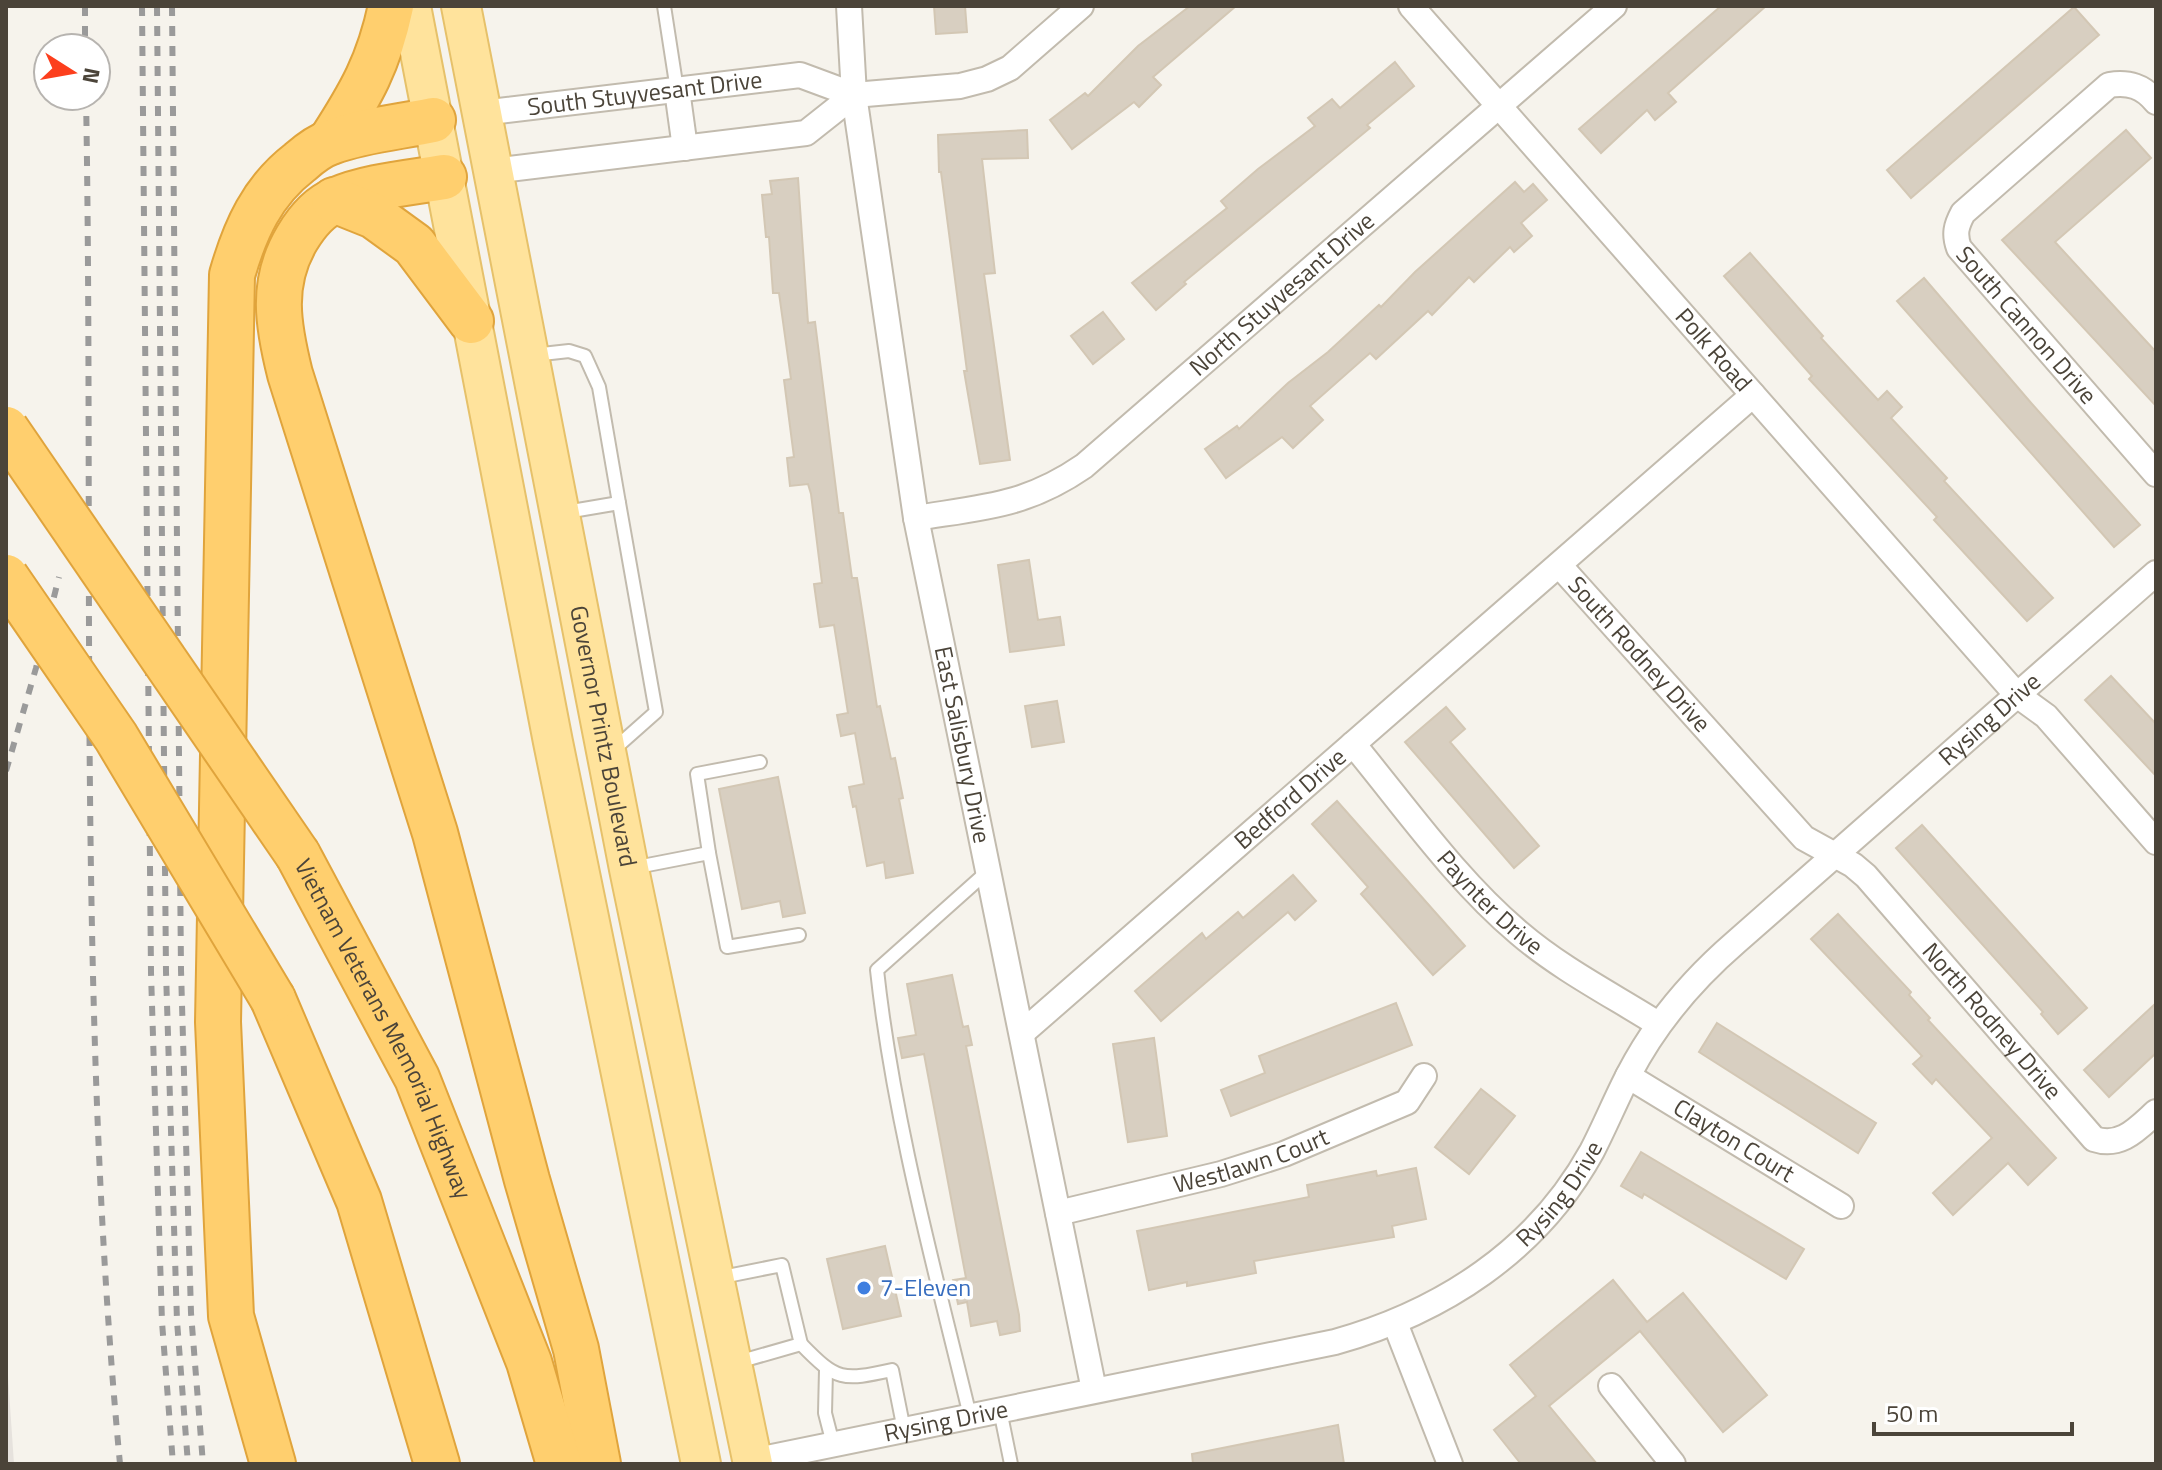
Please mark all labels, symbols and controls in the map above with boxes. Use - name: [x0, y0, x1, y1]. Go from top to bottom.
- north arrow: [32, 32, 112, 112]
- street label: South Stuyvesant Drive: [525, 61, 764, 124]
- text: N: [73, 65, 110, 87]
- street label: North Stuyvesant Drive: [1181, 203, 1382, 384]
- street label: South Cannon Drive: [1948, 238, 2106, 412]
- street label: Polk Road: [1667, 299, 1761, 399]
- street label: South Rodney Drive: [1560, 567, 1720, 740]
- street label: Governor Printz Boulevard: [561, 602, 647, 870]
- street label: East Salisbury Drive: [926, 643, 1001, 846]
- street label: Rysing Drive: [1930, 663, 2048, 773]
- street label: Bedford Drive: [1226, 739, 1354, 857]
- street label: Paynter Drive: [1429, 842, 1551, 963]
- street label: Vietnam Veterans Memorial Highway: [286, 852, 482, 1204]
- street label: North Rodney Drive: [1914, 934, 2071, 1107]
- street label: Clayton Court: [1667, 1089, 1802, 1191]
- street label: Westlawn Court: [1170, 1118, 1335, 1202]
- street label: Rysing Drive: [1507, 1134, 1611, 1255]
- place label: 7-Eleven: [880, 1269, 971, 1305]
- marker: 7-Eleven: [855, 1279, 873, 1297]
- scale bar: [1874, 1386, 2072, 1436]
- street label: Rysing Drive: [881, 1390, 1011, 1451]
- text: 50 m: [1886, 1395, 1938, 1431]

